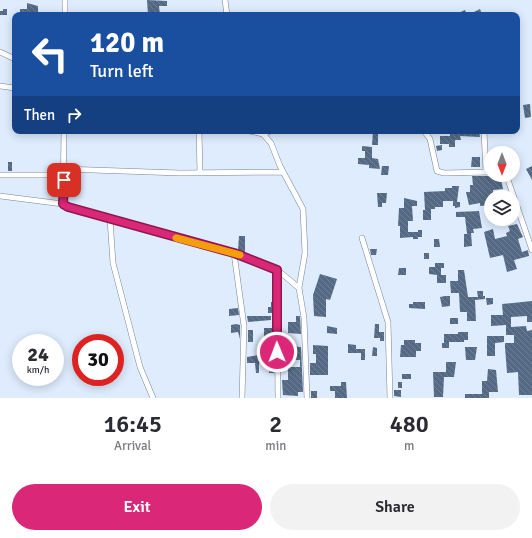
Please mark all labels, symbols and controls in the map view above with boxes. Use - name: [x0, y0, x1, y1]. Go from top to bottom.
- text: 120 m: [90, 26, 164, 60]
- icon: left: [24, 28, 76, 80]
- text: Turn left: [90, 60, 153, 82]
- icon: right: [63, 104, 85, 126]
- text: Then: [24, 106, 55, 124]
- north arrow: [484, 146, 520, 182]
- map controls: [484, 146, 520, 226]
- pin: [47, 163, 81, 197]
- icon: arrive: [53, 169, 75, 191]
- button: layers: [484, 190, 520, 226]
- position arrow: [256, 331, 298, 373]
- speed limit sign: 30: [72, 334, 124, 386]
- text: 24: [27, 342, 49, 367]
- text: km/h: [27, 364, 49, 376]
- text: 16:45: [103, 409, 162, 439]
- text: 2: [269, 409, 282, 439]
- text: 480: [390, 409, 429, 439]
- text: Arrival: [114, 438, 151, 454]
- text: min: [265, 438, 286, 454]
- text: m: [404, 438, 414, 454]
- button: Exit: [12, 484, 262, 530]
- button: Share: [270, 484, 520, 530]

